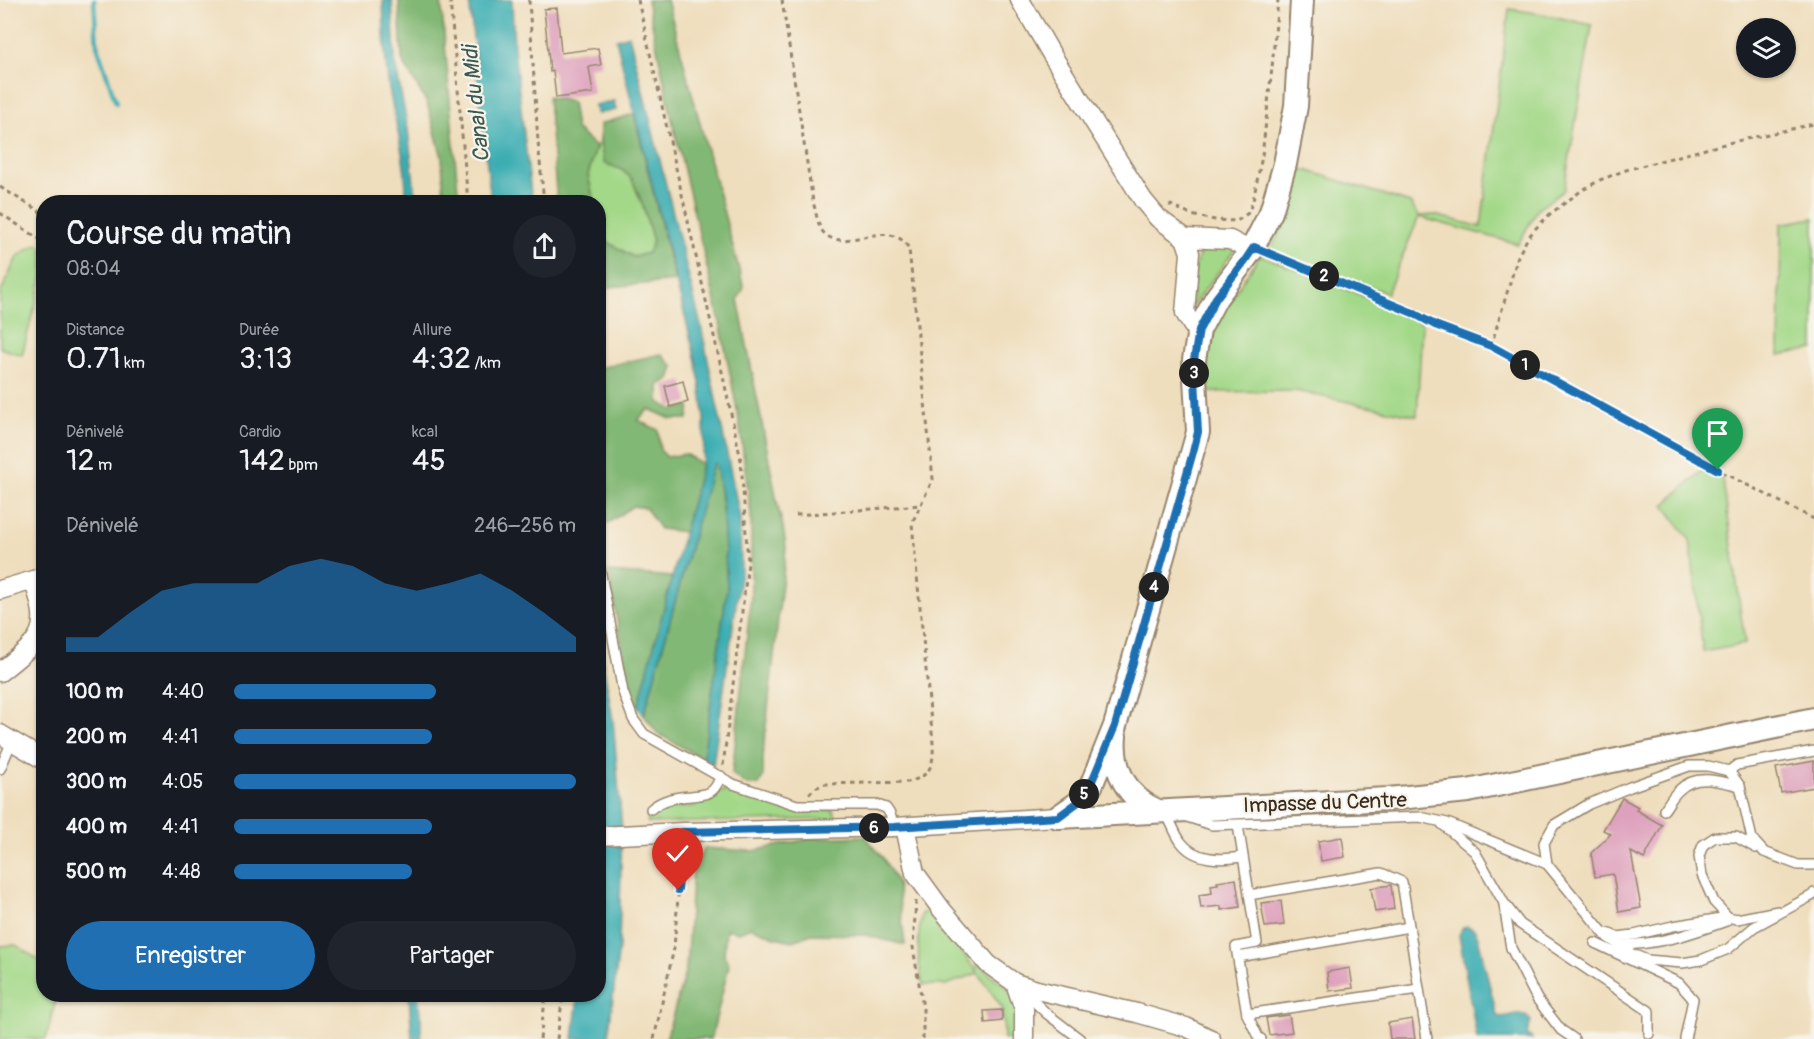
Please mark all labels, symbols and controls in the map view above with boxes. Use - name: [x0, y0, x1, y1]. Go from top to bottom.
- map controls: [1736, 18, 1796, 78]
- button: layers: [1736, 18, 1796, 78]
- water label: Canal du Midi: [456, 41, 496, 164]
- text: Course du matin: [66, 213, 292, 254]
- button: share: [513, 215, 576, 278]
- text: 08:04: [66, 256, 120, 281]
- pin: 2: [1309, 261, 1339, 291]
- text: 2: [1320, 266, 1328, 286]
- text: Distance: [66, 320, 125, 340]
- text: Durée: [239, 320, 279, 340]
- text: Allure: [412, 320, 451, 340]
- text: 0.71: [66, 340, 121, 377]
- text: 3:13: [239, 340, 292, 377]
- text: 4:32: [412, 340, 471, 377]
- pin: 1: [1510, 350, 1540, 380]
- text: km: [121, 353, 145, 373]
- text: /km: [471, 353, 501, 373]
- text: 1: [1522, 355, 1528, 375]
- pin: 3: [1179, 358, 1209, 388]
- text: 3: [1190, 363, 1198, 383]
- pin: [1692, 408, 1743, 470]
- icon: arrive: [1701, 417, 1734, 450]
- text: Dénivelé: [66, 422, 124, 442]
- text: Cardio: [239, 422, 281, 442]
- text: kcal: [412, 422, 438, 442]
- text: 12: [66, 442, 95, 479]
- text: 142: [239, 442, 285, 479]
- text: 45: [412, 442, 446, 479]
- text: m: [95, 455, 112, 475]
- text: bpm: [285, 455, 318, 475]
- text: Dénivelé: [66, 513, 139, 538]
- text: 246–256 m: [474, 513, 576, 538]
- pin: 4: [1139, 572, 1169, 602]
- text: 4: [1149, 577, 1159, 597]
- text: 100 m: [66, 679, 123, 704]
- text: 4:40: [162, 679, 204, 704]
- text: 200 m: [66, 724, 127, 749]
- text: 4:41: [162, 724, 198, 749]
- text: 300 m: [66, 769, 127, 794]
- text: 4:05: [162, 769, 203, 794]
- pin: 5: [1069, 779, 1099, 809]
- text: 5: [1080, 784, 1088, 804]
- street label: Impasse du Centre: [1243, 787, 1408, 819]
- pin: 6: [859, 813, 889, 843]
- text: 400 m: [66, 814, 127, 839]
- text: 4:41: [162, 814, 198, 839]
- text: 6: [869, 818, 879, 838]
- pin: [652, 828, 703, 890]
- icon: check: [661, 837, 694, 870]
- text: 500 m: [66, 859, 126, 884]
- text: 4:48: [162, 859, 201, 884]
- button: Enregistrer: [66, 921, 315, 990]
- button: Partager: [327, 921, 576, 990]

